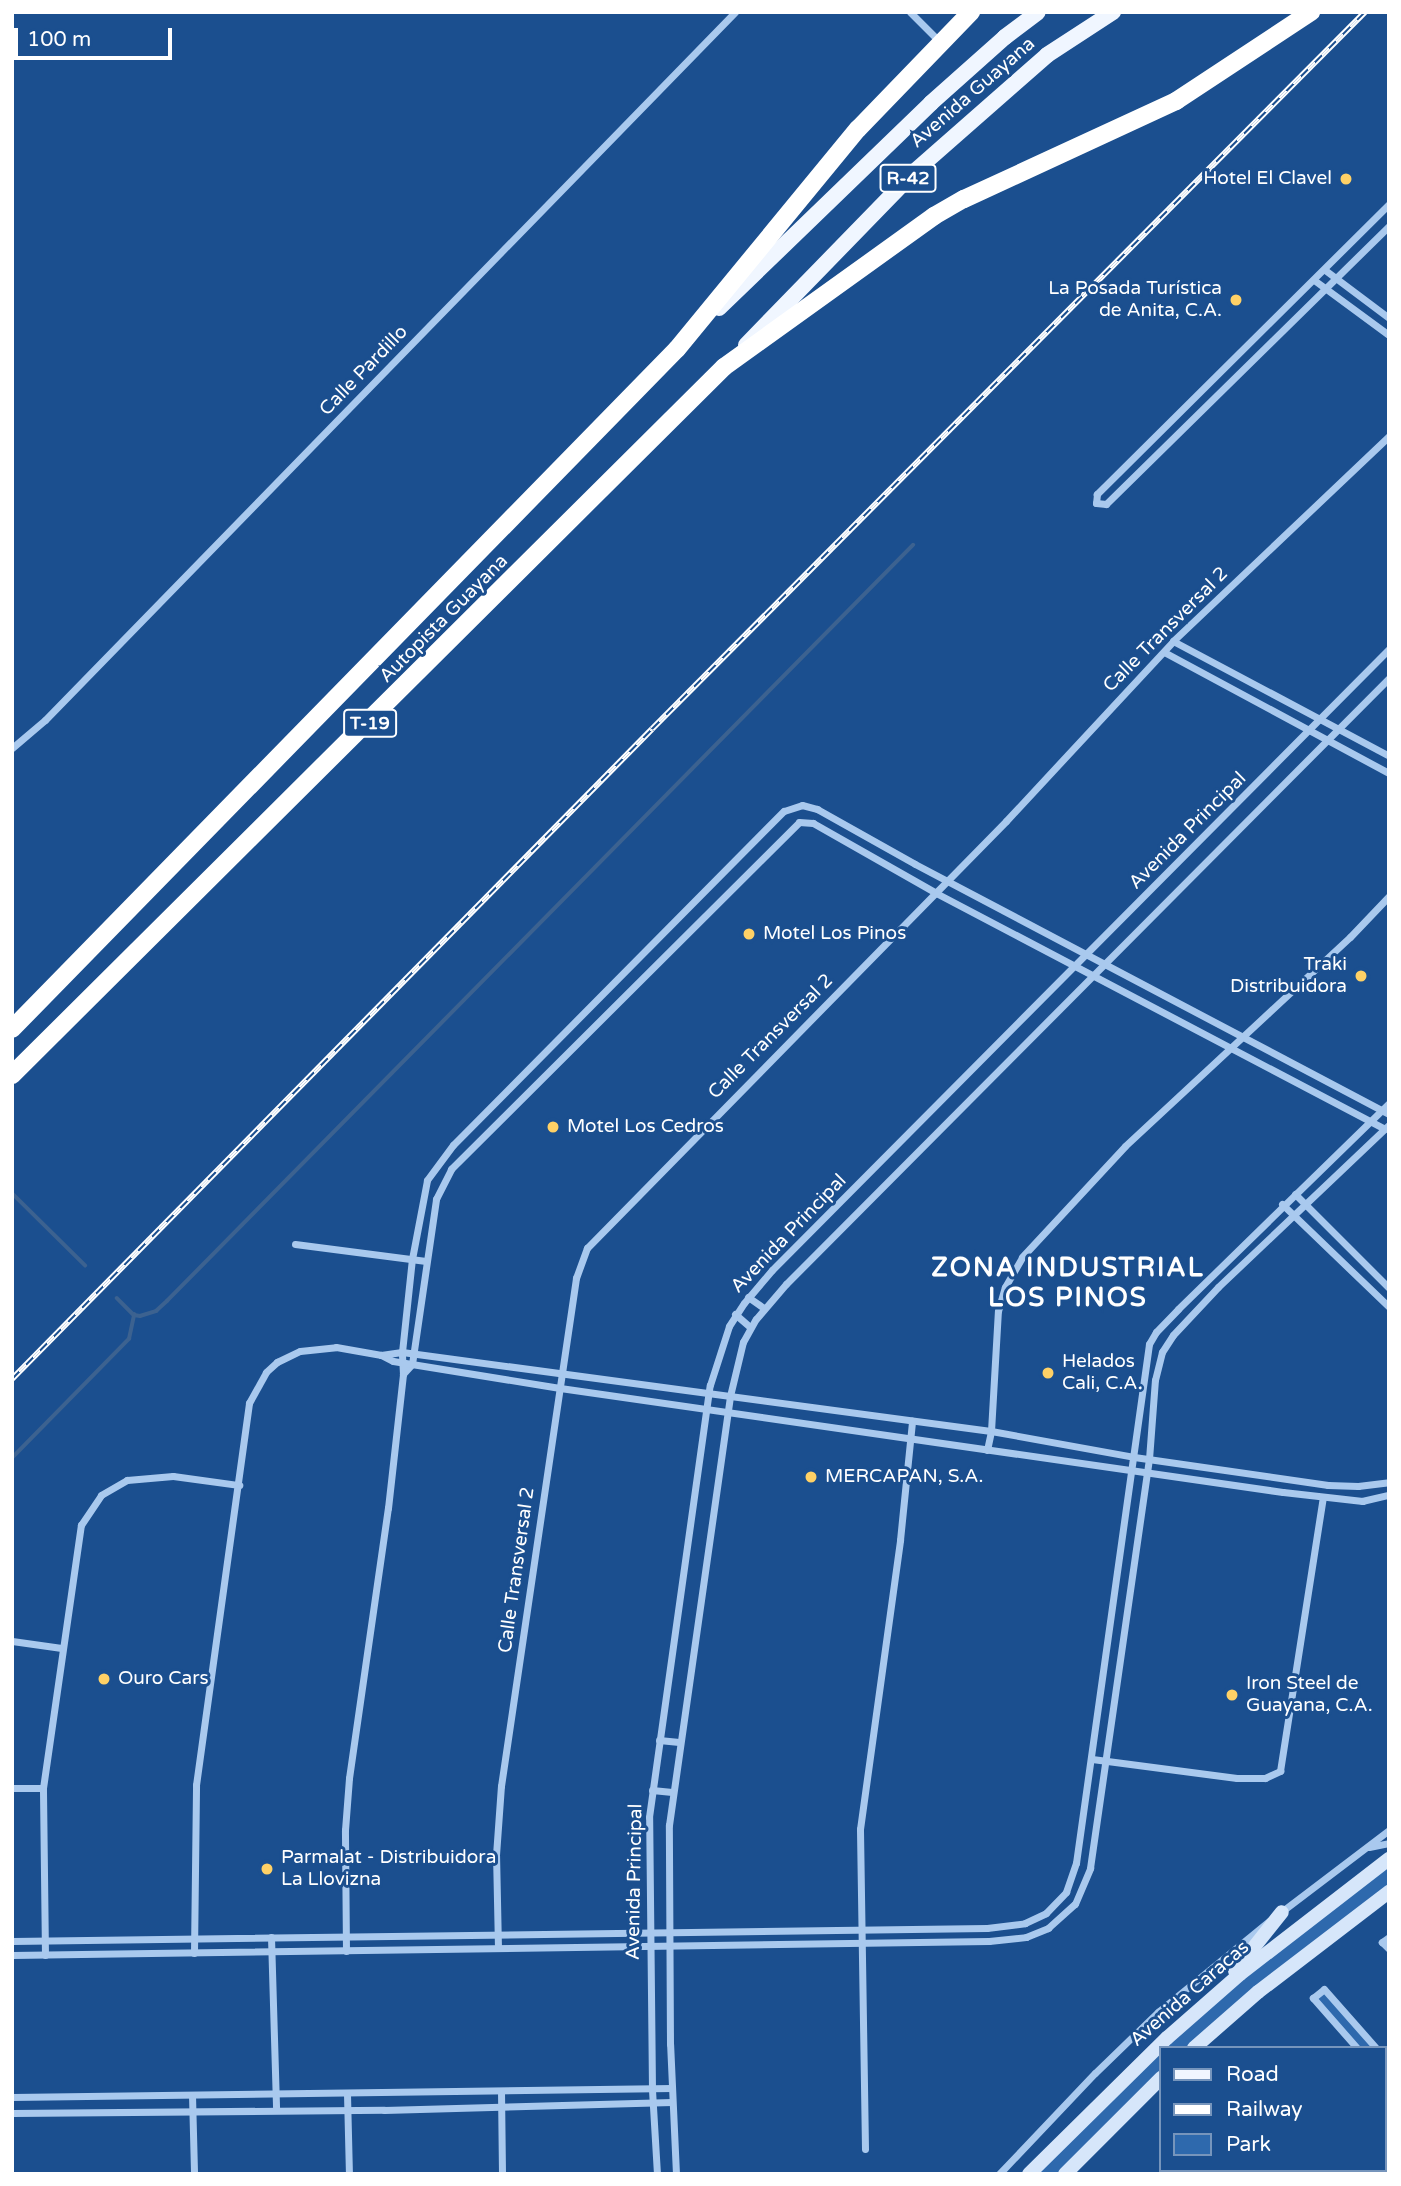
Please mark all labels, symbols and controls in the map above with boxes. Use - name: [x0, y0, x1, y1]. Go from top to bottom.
- scale bar: [18, 14, 175, 58]
- text: 100 m: [27, 27, 91, 52]
- street label: Avenida Guayana: [906, 33, 1040, 153]
- road number: R-42: [878, 163, 938, 192]
- place label: Hotel El Clavel: [1203, 168, 1332, 190]
- marker: Hotel El Clavel: [1338, 171, 1354, 187]
- place label: La Posada Turística de Anita, C.A.: [1048, 278, 1222, 322]
- marker: La Posada Turística de Anita, C.A.: [1228, 292, 1244, 308]
- street label: Calle Pardillo: [315, 321, 413, 421]
- street label: Autopista Guayana: [375, 550, 513, 688]
- street label: Calle Transversal 2: [1099, 563, 1233, 697]
- road number: T-19: [342, 708, 398, 738]
- street label: Avenida Principal: [1125, 768, 1251, 894]
- place label: Motel Los Pinos: [763, 923, 906, 945]
- marker: Motel Los Pinos: [741, 926, 757, 942]
- place label: Traki Distribuidora: [1230, 954, 1347, 998]
- marker: Traki Distribuidora: [1353, 968, 1369, 984]
- street label: Calle Transversal 2: [704, 970, 838, 1104]
- place label: Motel Los Cedros: [567, 1116, 724, 1138]
- marker: Motel Los Cedros: [545, 1119, 561, 1135]
- street label: Avenida Principal: [726, 1170, 852, 1298]
- district label: ZONA INDUSTRIAL LOS PINOS: [933, 1252, 1203, 1314]
- place label: Helados Cali, C.A.: [1062, 1351, 1142, 1395]
- marker: Helados Cali, C.A.: [1040, 1365, 1056, 1381]
- place label: MERCAPAN, S.A.: [825, 1466, 983, 1488]
- marker: MERCAPAN, S.A.: [803, 1469, 819, 1485]
- street label: Calle Transversal 2: [494, 1486, 540, 1654]
- place label: Ouro Cars: [118, 1668, 209, 1690]
- marker: Ouro Cars: [96, 1671, 112, 1687]
- place label: Iron Steel de Guayana, C.A.: [1246, 1673, 1373, 1717]
- marker: Iron Steel de Guayana, C.A.: [1224, 1687, 1240, 1703]
- street label: Avenida Principal: [622, 1804, 648, 1960]
- place label: Parmalat - Distribuidora La Llovizna: [281, 1847, 496, 1891]
- marker: Parmalat - Distribuidora La Llovizna: [259, 1861, 275, 1877]
- street label: Avenida Caracas: [1126, 1936, 1254, 2052]
- legend: [1160, 2046, 1387, 2172]
- text: Road: [1226, 2062, 1279, 2087]
- text: Railway: [1226, 2097, 1303, 2122]
- text: Park: [1226, 2132, 1271, 2157]

